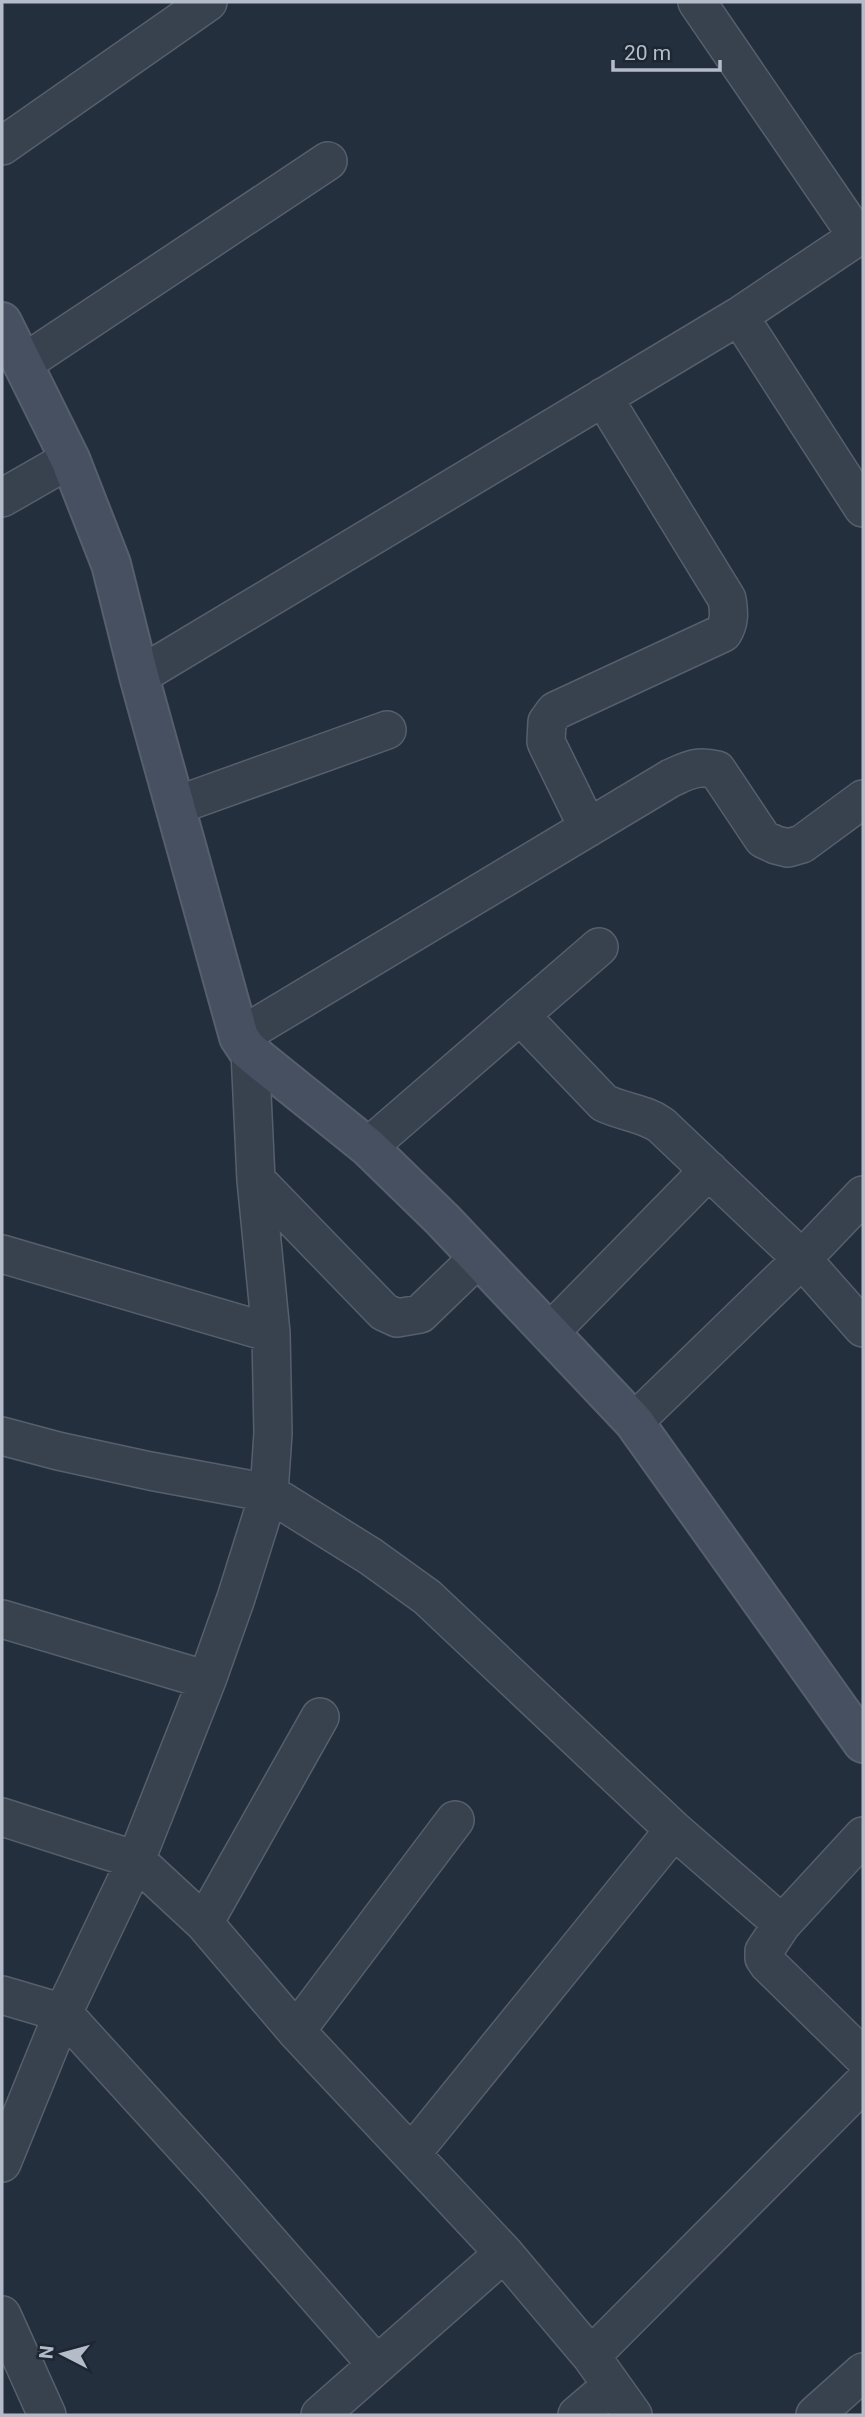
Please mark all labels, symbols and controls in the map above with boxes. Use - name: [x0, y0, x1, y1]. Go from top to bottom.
- scale bar: [613, 28, 720, 72]
- text: 20 m: [624, 41, 671, 65]
- north arrow: [28, 2319, 98, 2389]
- text: N: [34, 2344, 59, 2360]

